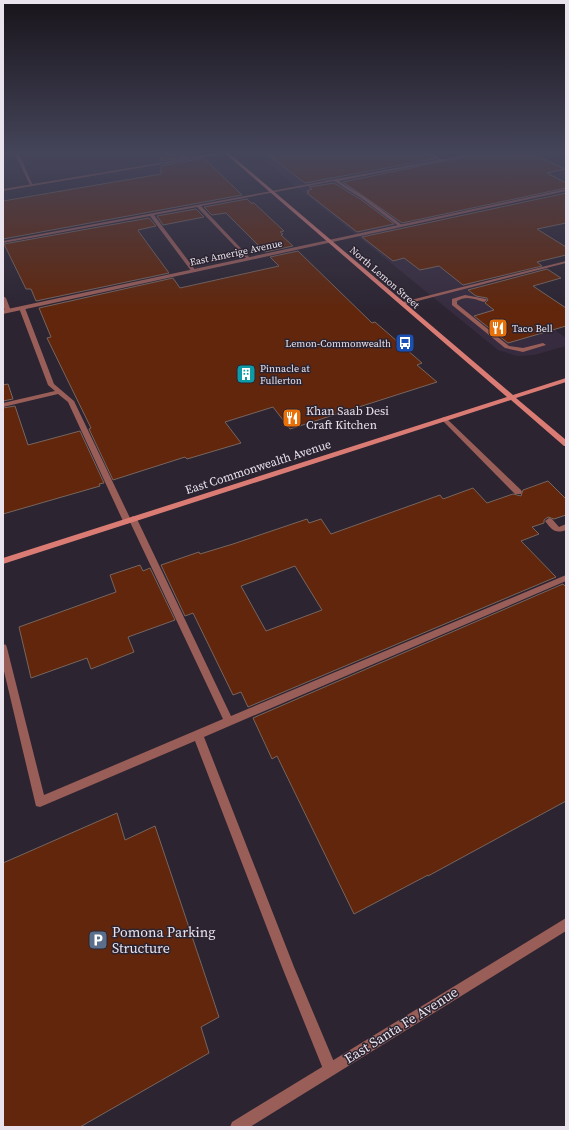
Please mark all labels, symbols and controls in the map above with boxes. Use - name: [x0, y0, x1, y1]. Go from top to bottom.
- street label: East Amerige Avenue: [189, 236, 284, 269]
- street label: North Lemon Street: [347, 243, 423, 312]
- restaurant icon: Taco Bell: [487, 317, 509, 339]
- place label: Taco Bell: [512, 322, 553, 335]
- bus stop icon: Lemon-Commonwealth: [394, 332, 416, 354]
- place label: Lemon-Commonwealth: [285, 337, 391, 350]
- place label: Pinnacle at Fullerton: [260, 362, 310, 387]
- building icon: Pinnacle at Fullerton: [235, 363, 257, 385]
- place label: Khan Saab Desi Craft Kitchen: [306, 403, 389, 433]
- restaurant icon: Khan Saab Desi Craft Kitchen: [281, 407, 303, 429]
- street label: East Commonwealth Avenue: [183, 436, 333, 498]
- place label: Pomona Parking Structure: [112, 922, 215, 958]
- parking icon: Pomona Parking Structure: [87, 929, 109, 951]
- street label: East Santa Fe Avenue: [340, 982, 462, 1068]

